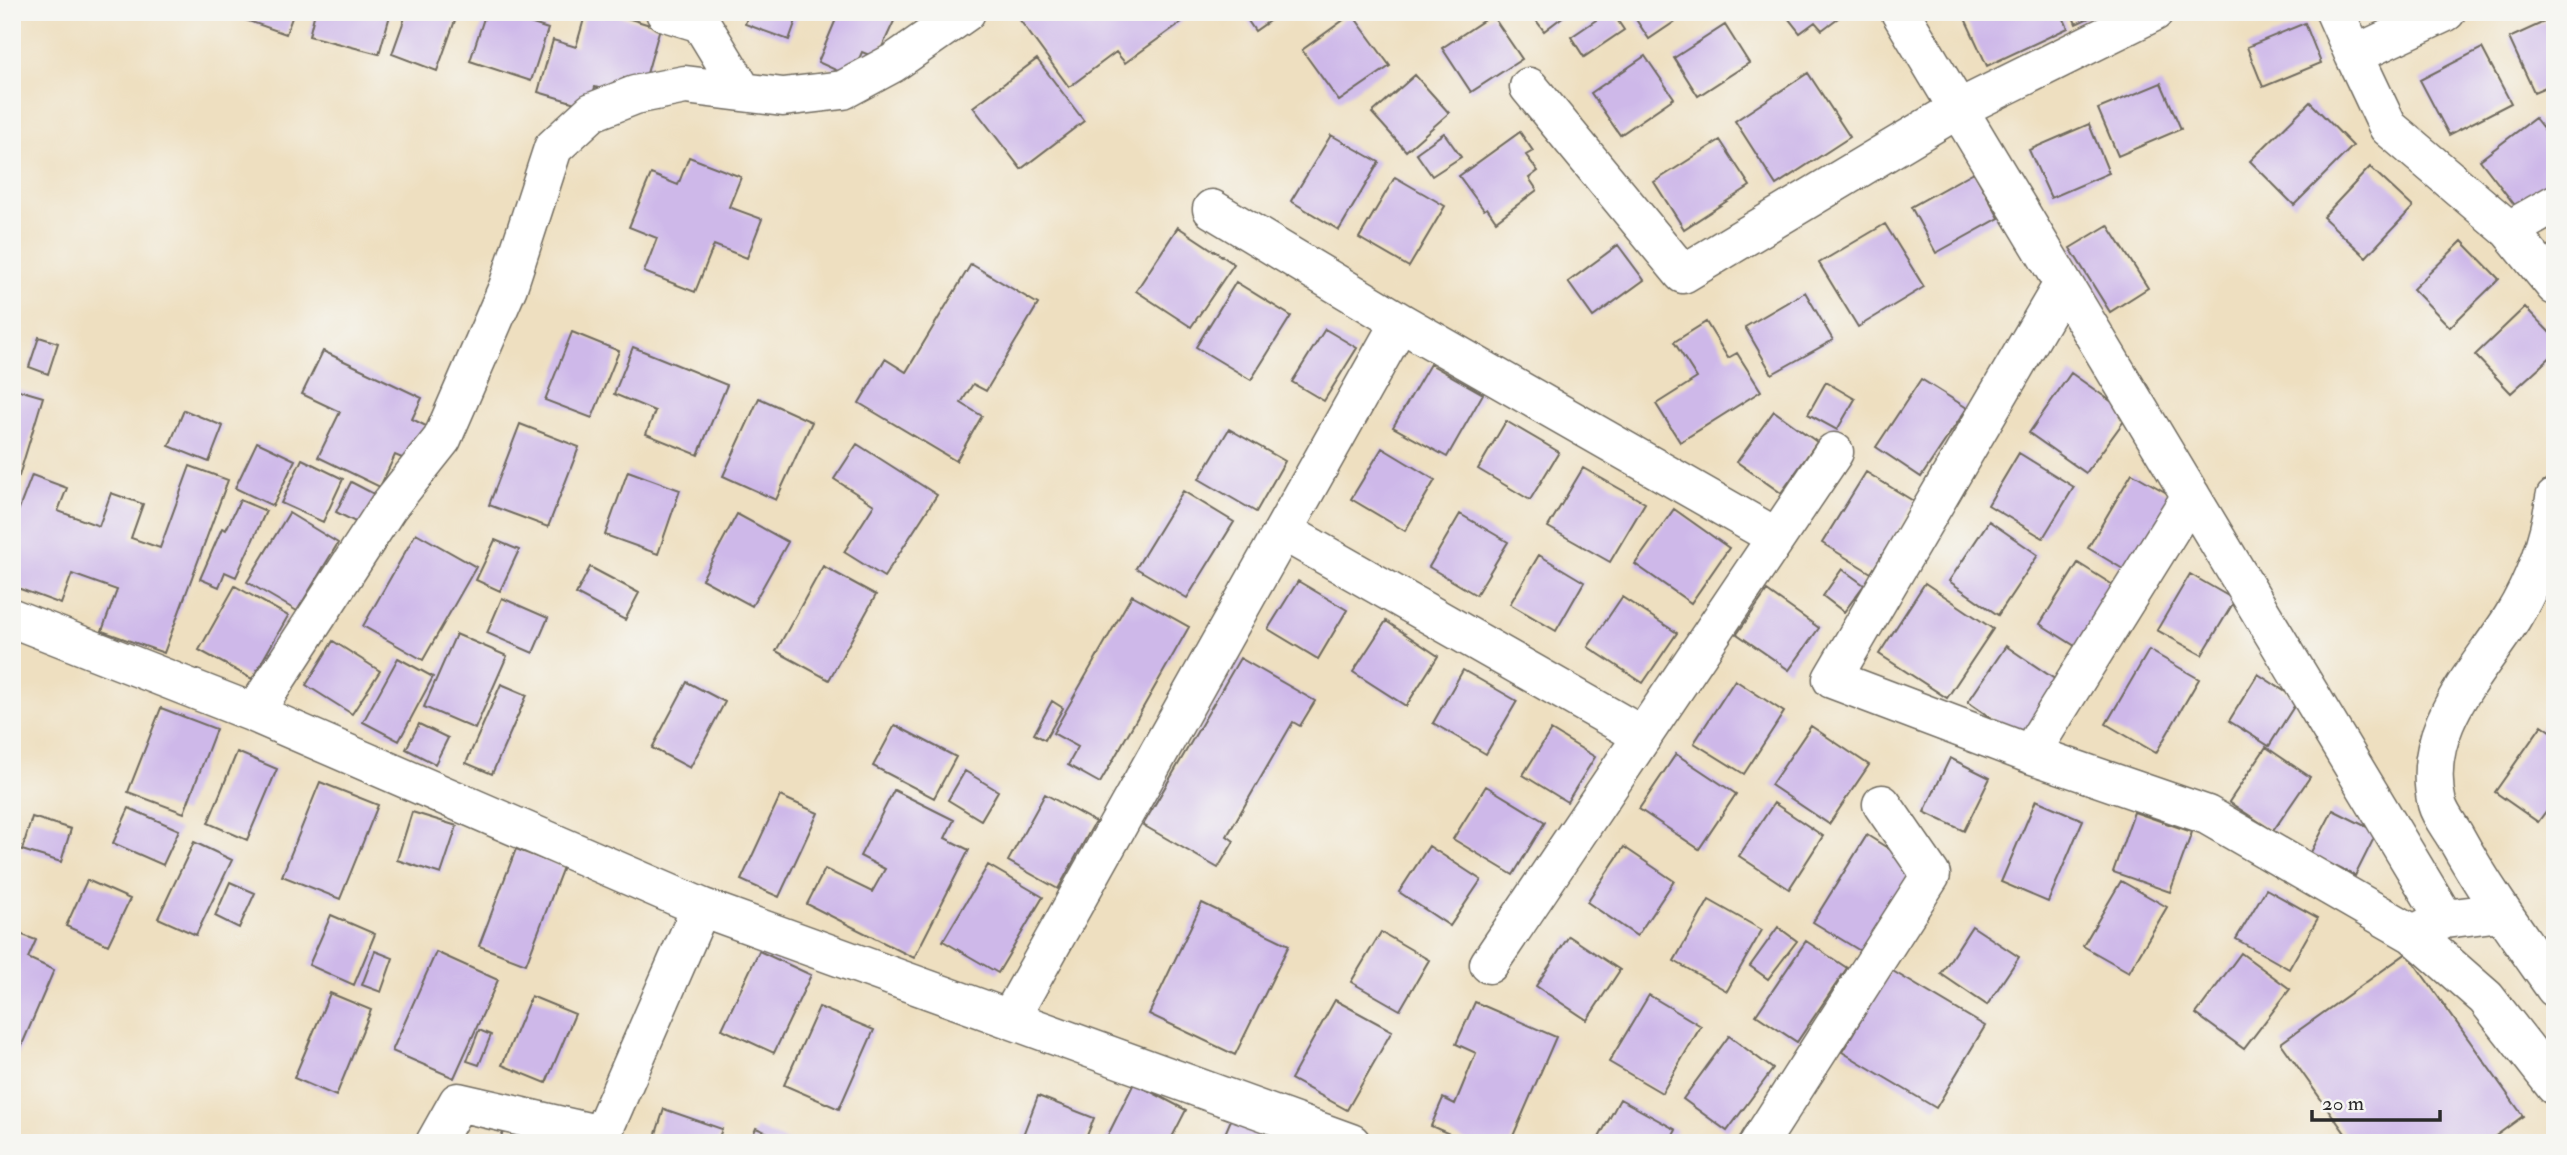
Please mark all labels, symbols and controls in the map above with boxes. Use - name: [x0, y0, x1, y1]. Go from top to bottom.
- scale bar: [2312, 1078, 2439, 1122]
- text: 20 m: [2322, 1090, 2364, 1117]

